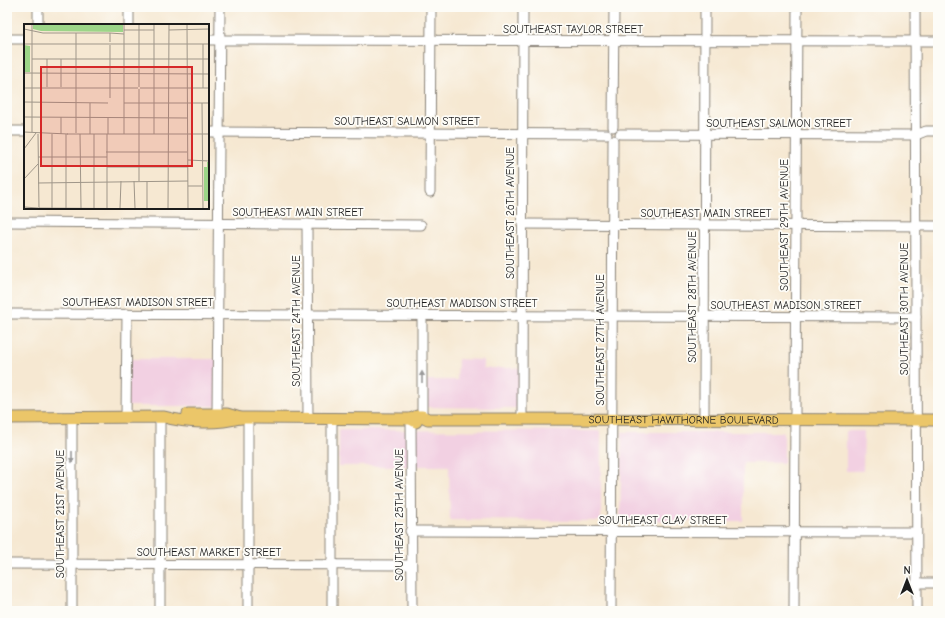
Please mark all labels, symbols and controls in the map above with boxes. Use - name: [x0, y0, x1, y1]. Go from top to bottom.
- street label: SOUTHEAST TAYLOR STREET: [503, 23, 643, 36]
- inset map: [24, 24, 209, 209]
- street label: SOUTHEAST SALMON STREET: [334, 115, 480, 128]
- street label: SOUTHEAST SALMON STREET: [706, 117, 852, 130]
- street label: SOUTHEAST 26TH AVENUE: [504, 147, 517, 279]
- street label: SOUTHEAST 29TH AVENUE: [778, 159, 791, 291]
- street label: SOUTHEAST MAIN STREET: [232, 206, 364, 219]
- street label: SOUTHEAST MAIN STREET: [640, 207, 772, 220]
- street label: SOUTHEAST 28TH AVENUE: [686, 231, 699, 363]
- street label: SOUTHEAST 30TH AVENUE: [898, 242, 911, 375]
- street label: SOUTHEAST 24TH AVENUE: [290, 255, 303, 387]
- street label: SOUTHEAST 27TH AVENUE: [594, 274, 607, 406]
- street label: SOUTHEAST MADISON STREET: [63, 296, 214, 309]
- street label: SOUTHEAST MADISON STREET: [387, 297, 538, 310]
- street label: SOUTHEAST MADISON STREET: [711, 299, 862, 312]
- one-way arrow: [419, 370, 425, 383]
- street label: SOUTHEAST HAWTHORNE BOULEVARD: [589, 413, 779, 426]
- street label: SOUTHEAST 21ST AVENUE: [54, 449, 67, 578]
- street label: SOUTHEAST 25TH AVENUE: [393, 449, 406, 581]
- one-way arrow: [69, 451, 75, 464]
- street label: SOUTHEAST CLAY STREET: [599, 514, 728, 527]
- street label: SOUTHEAST MARKET STREET: [137, 546, 282, 559]
- north arrow: [887, 560, 927, 600]
- text: N: [903, 564, 911, 577]

